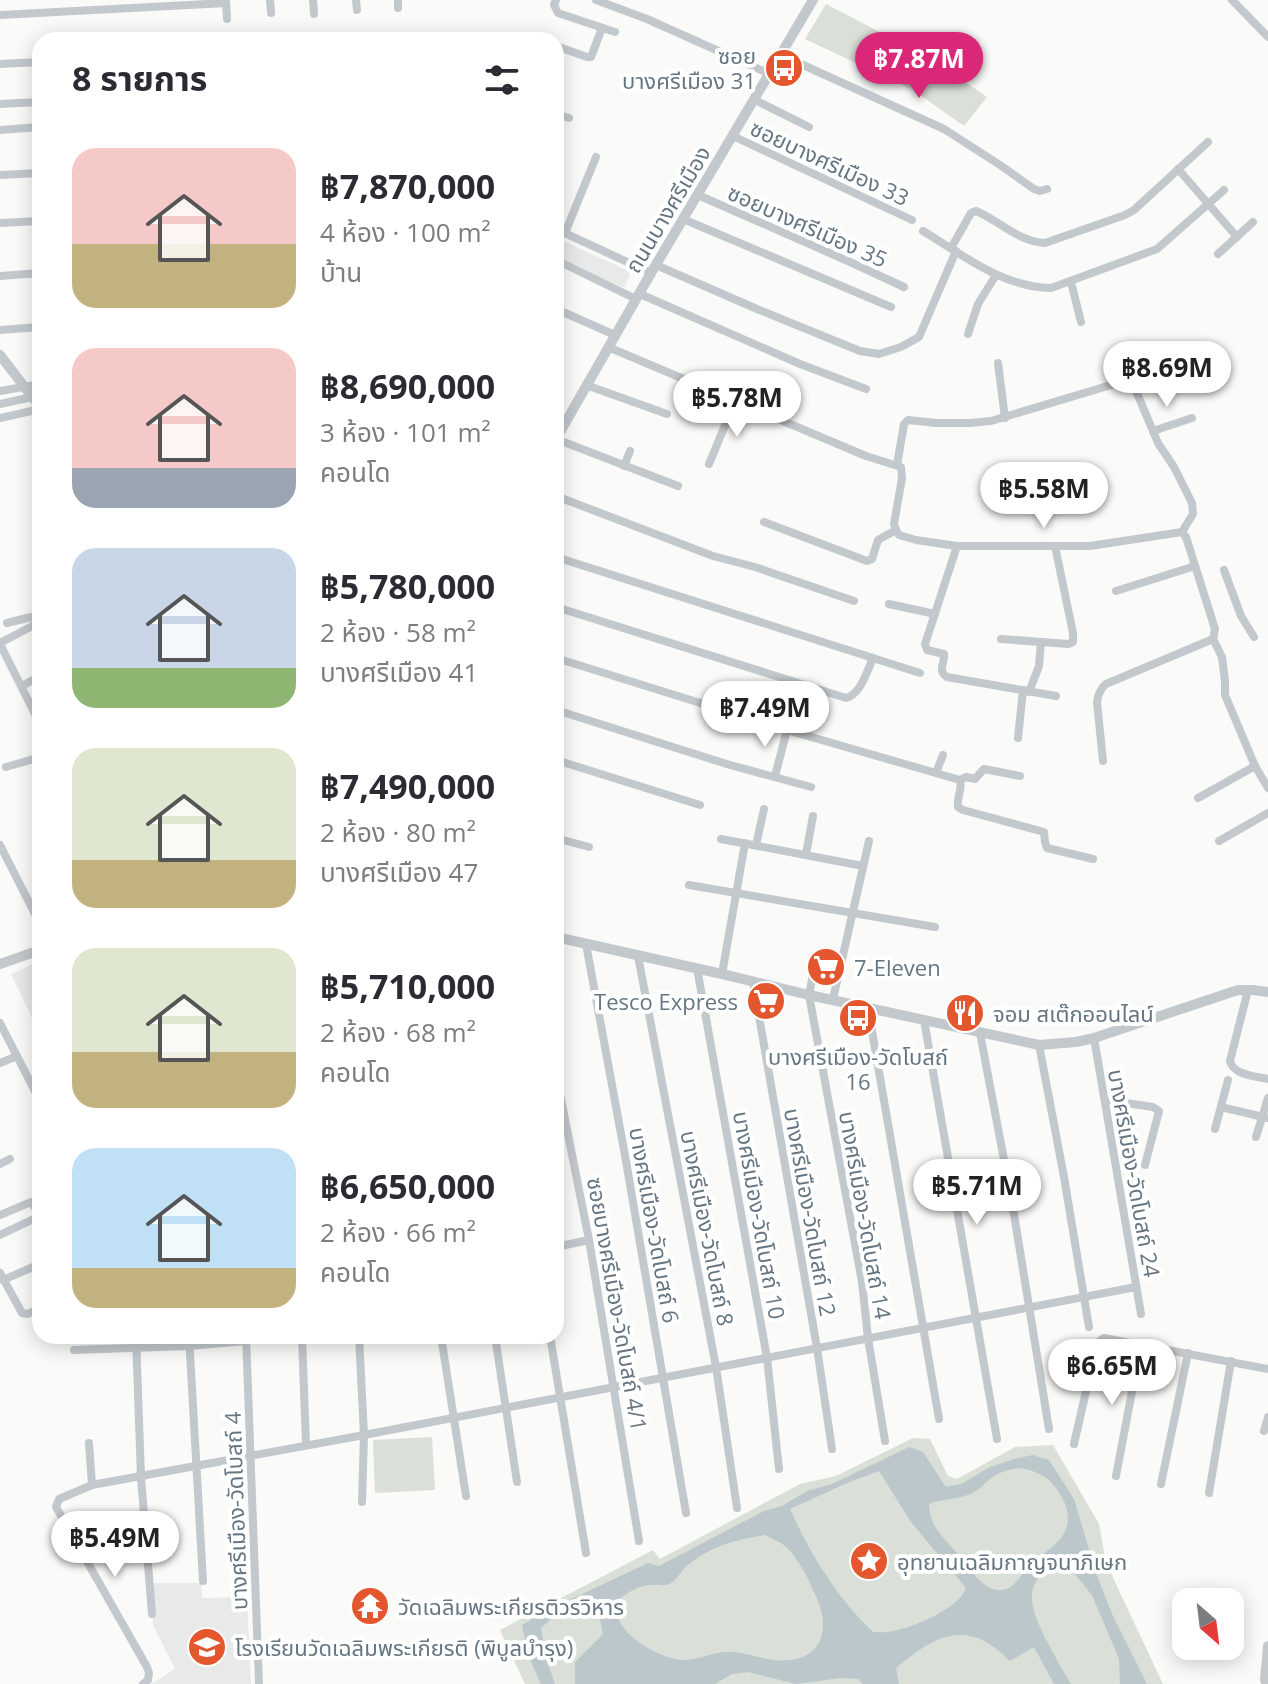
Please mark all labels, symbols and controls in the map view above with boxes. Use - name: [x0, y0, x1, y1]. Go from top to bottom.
- pin: ฿7.87M: [854, 32, 984, 100]
- place label: ซอย บางศรีเมือง 31: [622, 40, 756, 95]
- text: ฿7.87M: [873, 40, 965, 76]
- bus stop icon: ซอย บางศรีเมือง 31: [763, 47, 805, 89]
- text: 8 รายการ: [72, 55, 207, 101]
- icon: filters: [480, 58, 524, 102]
- street label: ซอยบางศรีเมือง 33: [746, 112, 914, 212]
- street label: ถนนบางศรีเมือง: [617, 140, 717, 278]
- text: ฿7,870,000: [320, 163, 495, 209]
- street label: ซอยบางศรีเมือง 35: [723, 176, 893, 274]
- icon: home: [136, 180, 232, 276]
- text: 4 ห้อง · 100 m²: [320, 214, 491, 250]
- text: บ้าน: [320, 254, 362, 290]
- pin: ฿8.69M: [1102, 341, 1232, 409]
- text: ฿8.69M: [1121, 349, 1213, 385]
- text: ฿8,690,000: [320, 363, 495, 409]
- pin: ฿5.78M: [672, 371, 802, 439]
- text: ฿5.78M: [691, 379, 783, 415]
- icon: home: [136, 380, 232, 476]
- text: 3 ห้อง · 101 m²: [320, 414, 491, 450]
- text: คอนโด: [320, 454, 391, 490]
- pin: ฿5.58M: [979, 462, 1109, 530]
- text: ฿5.58M: [998, 470, 1090, 506]
- text: ฿5,780,000: [320, 563, 495, 609]
- icon: home: [136, 580, 232, 676]
- text: 2 ห้อง · 58 m²: [320, 614, 476, 650]
- text: บางศรีเมือง 41: [320, 654, 478, 690]
- pin: ฿7.49M: [700, 681, 830, 749]
- text: ฿7.49M: [719, 689, 811, 725]
- text: ฿7,490,000: [320, 763, 495, 809]
- icon: home: [136, 780, 232, 876]
- text: 2 ห้อง · 80 m²: [320, 814, 476, 850]
- text: บางศรีเมือง 47: [320, 854, 478, 890]
- supermarket icon: 7-Eleven: [805, 946, 847, 988]
- place label: 7-Eleven: [854, 952, 941, 982]
- text: ฿5,710,000: [320, 963, 495, 1009]
- icon: home: [136, 980, 232, 1076]
- supermarket icon: Tesco Express: [745, 980, 787, 1022]
- place label: Tesco Express: [594, 986, 738, 1016]
- restaurant icon: จอม สเต๊กออนไลน์: [944, 992, 986, 1034]
- bus stop icon: บางศรีเมือง-วัดโบสถ์ 16: [837, 997, 879, 1039]
- place label: จอม สเต๊กออนไลน์: [993, 998, 1154, 1028]
- text: 2 ห้อง · 68 m²: [320, 1014, 476, 1050]
- place label: บางศรีเมือง-วัดโบสถ์ 16: [768, 1041, 948, 1096]
- text: คอนโด: [320, 1054, 391, 1090]
- street label: บางศรีเมือง-วัดโบสถ์ 24: [1102, 1066, 1168, 1280]
- street label: บางศรีเมือง-วัดโบสถ์ 12: [778, 1105, 844, 1319]
- street label: บางศรีเมือง-วัดโบสถ์ 10: [727, 1108, 793, 1322]
- street label: บางศรีเมือง-วัดโบสถ์ 14: [833, 1108, 899, 1322]
- street label: บางศรีเมือง-วัดโบสถ์ 6: [623, 1125, 687, 1325]
- street label: บางศรีเมือง-วัดโบสถ์ 8: [674, 1128, 742, 1328]
- pin: ฿5.71M: [912, 1159, 1042, 1227]
- text: ฿6,650,000: [320, 1163, 495, 1209]
- text: ฿5.71M: [931, 1167, 1023, 1203]
- street label: ซอยบางศรีเมือง-วัดโบสถ์ 4/1: [581, 1175, 655, 1433]
- icon: home: [136, 1180, 232, 1276]
- text: 2 ห้อง · 66 m²: [320, 1214, 476, 1250]
- text: คอนโด: [320, 1254, 391, 1290]
- pin: ฿6.65M: [1047, 1339, 1177, 1407]
- text: ฿6.65M: [1066, 1347, 1158, 1383]
- street label: บางศรีเมือง-วัดโบสถ์ 4: [217, 1411, 253, 1611]
- pin: ฿5.49M: [50, 1511, 180, 1579]
- text: ฿5.49M: [69, 1519, 161, 1555]
- place icon: อุทยานเฉลิมกาญจนาภิเษก: [848, 1540, 890, 1582]
- place label: อุทยานเฉลิมกาญจนาภิเษก: [897, 1546, 1127, 1576]
- temple icon: วัดเฉลิมพระเกียรติวรวิหาร: [349, 1585, 391, 1627]
- north arrow: [1172, 1588, 1244, 1660]
- map controls: [1172, 1588, 1244, 1660]
- place label: วัดเฉลิมพระเกียรติวรวิหาร: [398, 1591, 624, 1621]
- school or university icon: โรงเรียนวัดเฉลิมพระเกียรติ (พิบูลบำรุง): [186, 1626, 228, 1668]
- place label: โรงเรียนวัดเฉลิมพระเกียรติ (พิบูลบำรุง): [235, 1632, 573, 1662]

